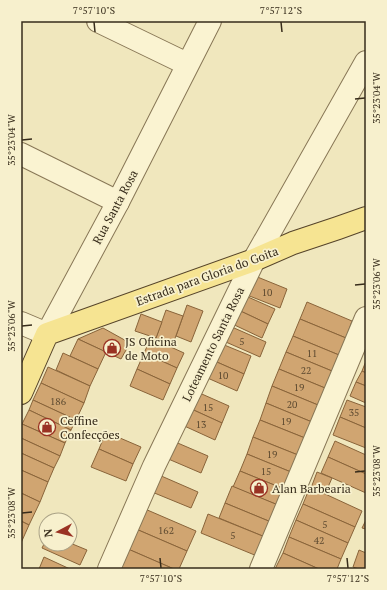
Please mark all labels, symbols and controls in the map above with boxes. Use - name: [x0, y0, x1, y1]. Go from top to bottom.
- text: 7°57'10"S: [73, 4, 115, 17]
- text: 7°57'12"S: [260, 4, 302, 17]
- text: 35°23'04"W: [370, 72, 383, 124]
- text: 35°23'04"W: [5, 114, 18, 166]
- street label: Rua Santa Rosa: [89, 167, 141, 247]
- street label: Estrada para Gloria do Goita: [134, 243, 280, 309]
- text: 35°23'06"W: [370, 258, 383, 310]
- street label: Loteamento Santa Rosa: [179, 284, 247, 404]
- house number: 10: [262, 286, 272, 299]
- text: 35°23'06"W: [5, 300, 18, 352]
- place label: JS Oficina de Moto: [125, 334, 177, 363]
- house number: 5: [239, 335, 245, 348]
- shop icon: JS Oficina de Moto: [102, 338, 122, 358]
- house number: 11: [307, 347, 317, 360]
- house number: 22: [301, 364, 311, 377]
- house number: 10: [218, 369, 228, 382]
- house number: 19: [294, 381, 304, 394]
- house number: 186: [50, 395, 67, 408]
- house number: 20: [287, 398, 297, 411]
- house number: 15: [203, 401, 213, 414]
- house number: 35: [349, 406, 359, 419]
- place label: Ceffine Confecções: [60, 413, 120, 442]
- house number: 19: [281, 415, 291, 428]
- shop icon: Ceffine Confecções: [37, 417, 57, 437]
- house number: 13: [196, 418, 206, 431]
- text: 35°23'08"W: [370, 445, 383, 497]
- house number: 19: [267, 448, 277, 461]
- house number: 15: [261, 465, 271, 478]
- shop icon: Alan Barbearia: [249, 478, 269, 498]
- place label: Alan Barbearia: [272, 481, 351, 496]
- text: 35°23'08"W: [5, 487, 18, 539]
- north arrow: [38, 512, 78, 552]
- house number: 5: [322, 518, 328, 531]
- house number: 162: [158, 524, 174, 537]
- text: N: [41, 528, 56, 538]
- house number: 5: [230, 529, 236, 542]
- house number: 42: [314, 534, 324, 547]
- text: 7°57'10"S: [140, 572, 182, 585]
- text: 7°57'12"S: [327, 572, 369, 585]

